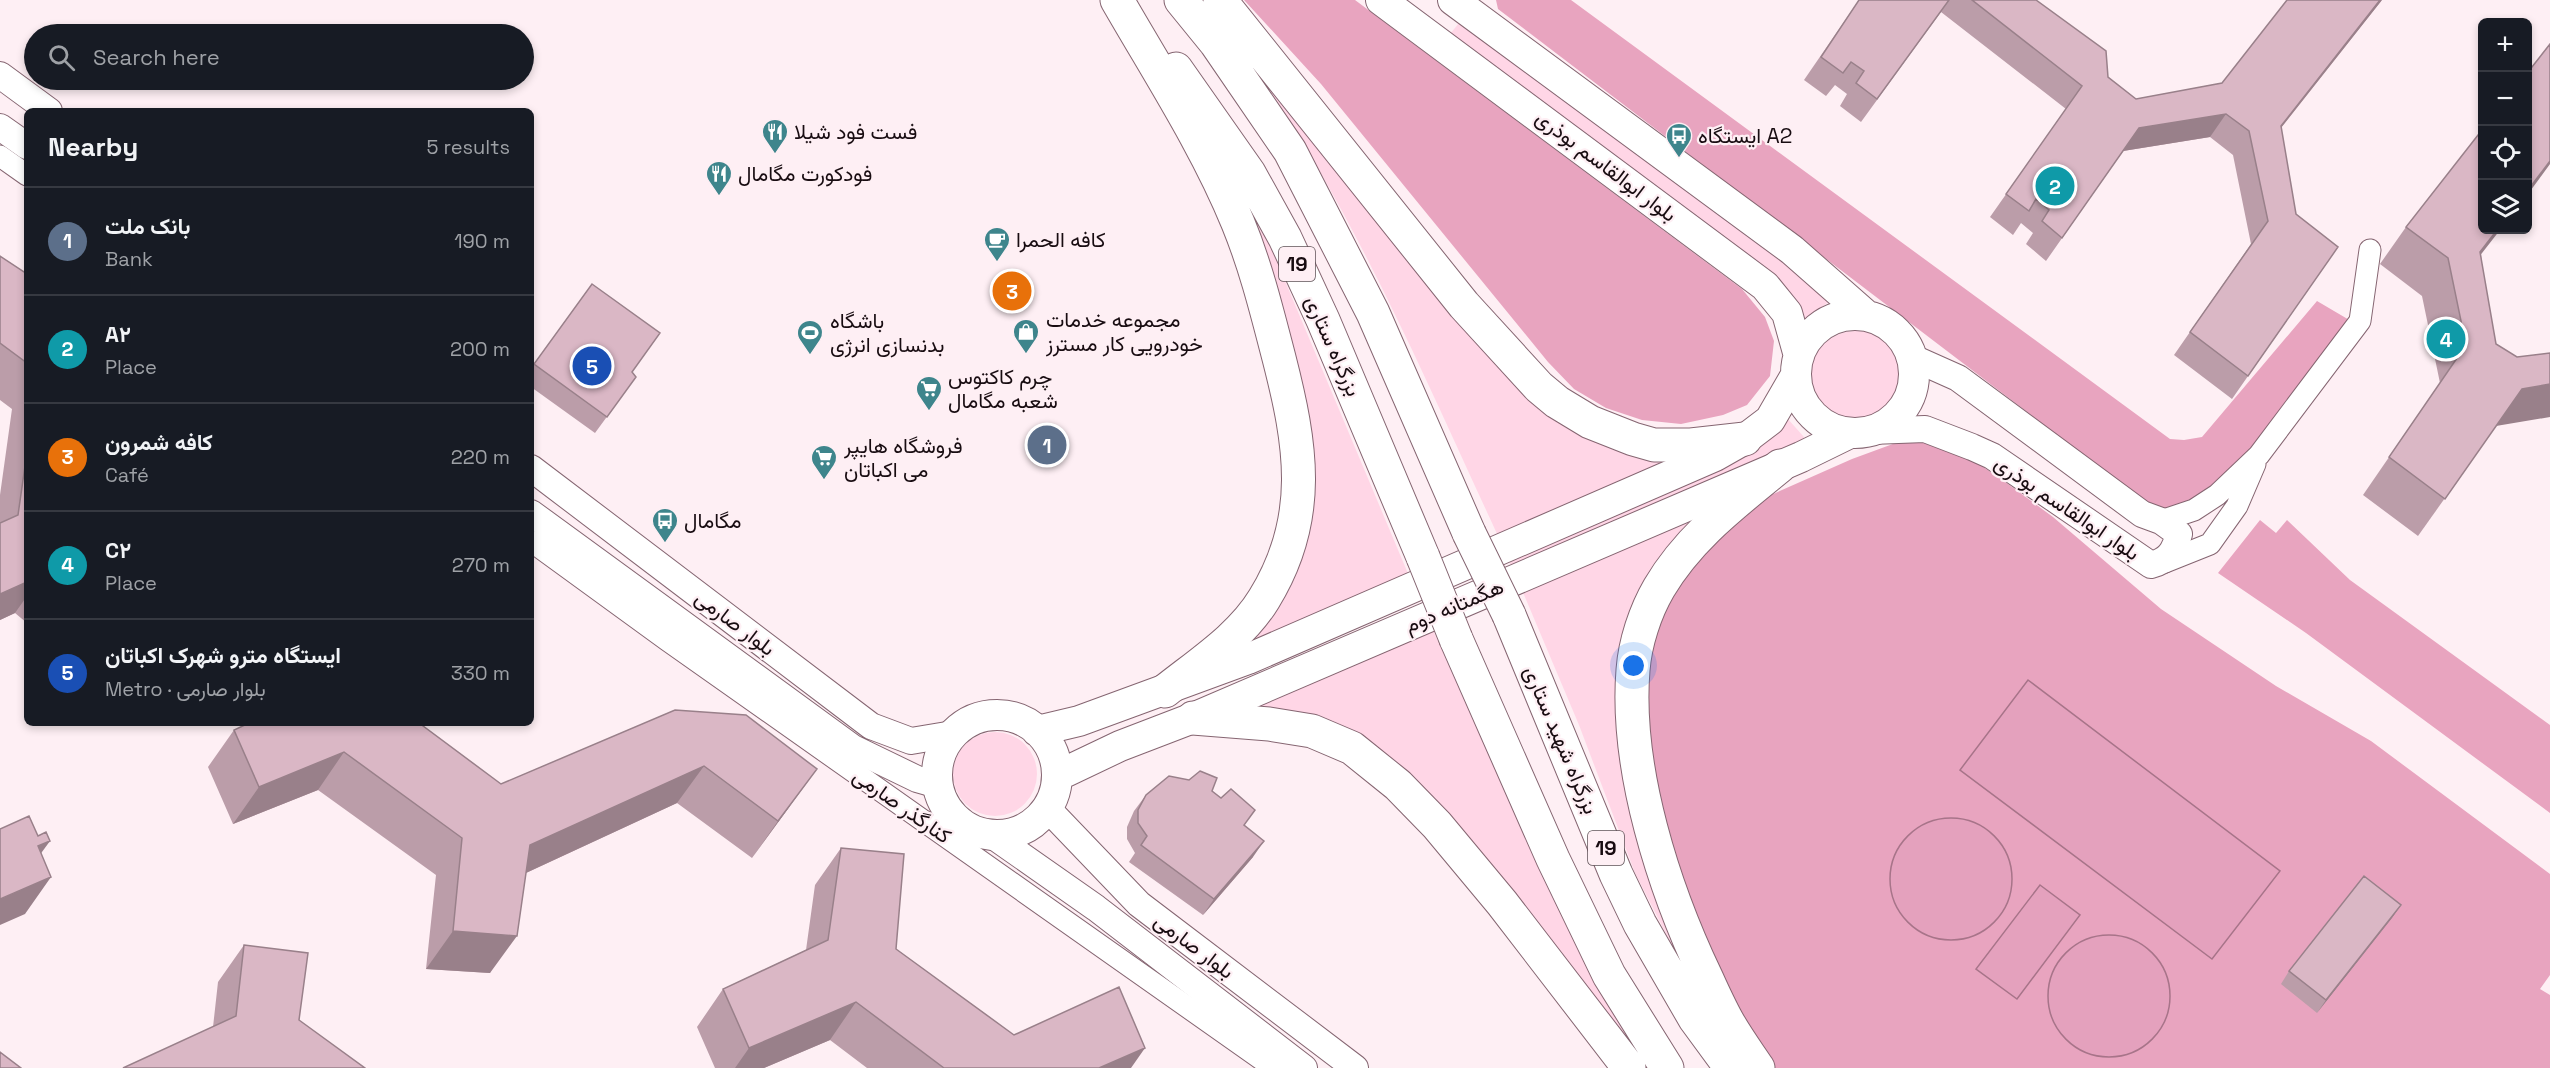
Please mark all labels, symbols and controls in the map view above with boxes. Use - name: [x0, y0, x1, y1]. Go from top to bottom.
- map controls: [2478, 18, 2532, 234]
- button: +: [2478, 18, 2532, 72]
- search box: [24, 24, 534, 90]
- icon: search: [45, 41, 78, 74]
- text: Search here: [93, 43, 220, 71]
- button: −: [2478, 72, 2532, 126]
- street label: بلوار ابوالقاسم بوذری: [1530, 104, 1682, 228]
- restaurant icon: فست فود شیلا: [760, 117, 790, 155]
- place label: فست فود شیلا: [794, 118, 917, 145]
- bus stop icon: ایستگاه A2: [1664, 121, 1694, 159]
- place label: ایستگاه A2: [1698, 122, 1792, 149]
- button: locate: [2478, 126, 2532, 180]
- text: Nearby: [48, 130, 138, 164]
- text: 5 results: [426, 134, 510, 160]
- restaurant icon: فودکورت مگامال: [704, 159, 734, 197]
- place label: فودکورت مگامال: [738, 160, 872, 187]
- pin: 2: [2036, 164, 2074, 208]
- button: layers: [2478, 180, 2532, 234]
- text: بانک ملت: [105, 212, 190, 240]
- cafe icon: کافه الحمرا: [982, 225, 1012, 263]
- place label: کافه الحمرا: [1016, 226, 1106, 253]
- text: 1: [63, 228, 72, 254]
- text: 190 m: [454, 228, 510, 254]
- text: Bank: [105, 246, 153, 272]
- road number: 19: [1279, 247, 1315, 281]
- pin: 3: [992, 268, 1032, 314]
- street label: بزرگراه ستاری: [1299, 291, 1368, 400]
- place label: مجموعه خدمات خودرویی کار مسترز: [1045, 306, 1203, 357]
- place label: باشگاه بدنسازی انرژی: [830, 307, 945, 358]
- pin: 4: [2426, 316, 2466, 362]
- shop icon: مجموعه خدمات خودرویی کار مسترز: [1011, 317, 1041, 355]
- sports icon: باشگاه بدنسازی انرژی: [795, 318, 825, 356]
- text: A۲: [105, 320, 131, 348]
- text: 2: [62, 336, 73, 362]
- text: 200 m: [450, 336, 510, 362]
- pin: 5: [572, 344, 612, 388]
- text: Place: [105, 354, 157, 380]
- place label: چرم کاکتوس شعبه مگامال: [948, 363, 1058, 414]
- supermarket icon: چرم کاکتوس شعبه مگامال: [914, 374, 944, 412]
- pin: 1: [1028, 422, 1066, 468]
- text: کافه شمرون: [105, 428, 213, 456]
- place label: فروشگاه هایپر می اکباتان: [843, 432, 963, 483]
- supermarket icon: فروشگاه هایپر می اکباتان: [809, 443, 839, 481]
- text: 3: [61, 444, 74, 470]
- text: 220 m: [451, 444, 510, 470]
- street label: بلوار ابوالقاسم بوذری: [1989, 449, 2145, 567]
- text: Café: [105, 462, 149, 488]
- bus stop icon: مگامال: [650, 506, 680, 544]
- place label: مگامال: [684, 507, 742, 534]
- text: C۲: [105, 536, 131, 564]
- text: 4: [61, 552, 74, 578]
- text: 270 m: [452, 552, 510, 578]
- text: Place: [105, 570, 157, 596]
- street label: هگمتانه دوم: [1400, 573, 1508, 639]
- street label: بلوار صارمی: [690, 584, 781, 662]
- text: ایستگاه مترو شهرک اکباتان: [105, 641, 341, 669]
- your location: [1619, 651, 1648, 680]
- text: 5: [62, 660, 74, 686]
- text: 330 m: [451, 660, 510, 686]
- street label: بزرگراه شهید ستاری: [1518, 662, 1605, 818]
- text: Metro · بلوار صارمی: [105, 676, 266, 702]
- street label: کنارگذر صارمی: [848, 762, 957, 849]
- road number: 19: [1588, 831, 1624, 865]
- street label: بلوار صارمی: [1149, 907, 1240, 985]

